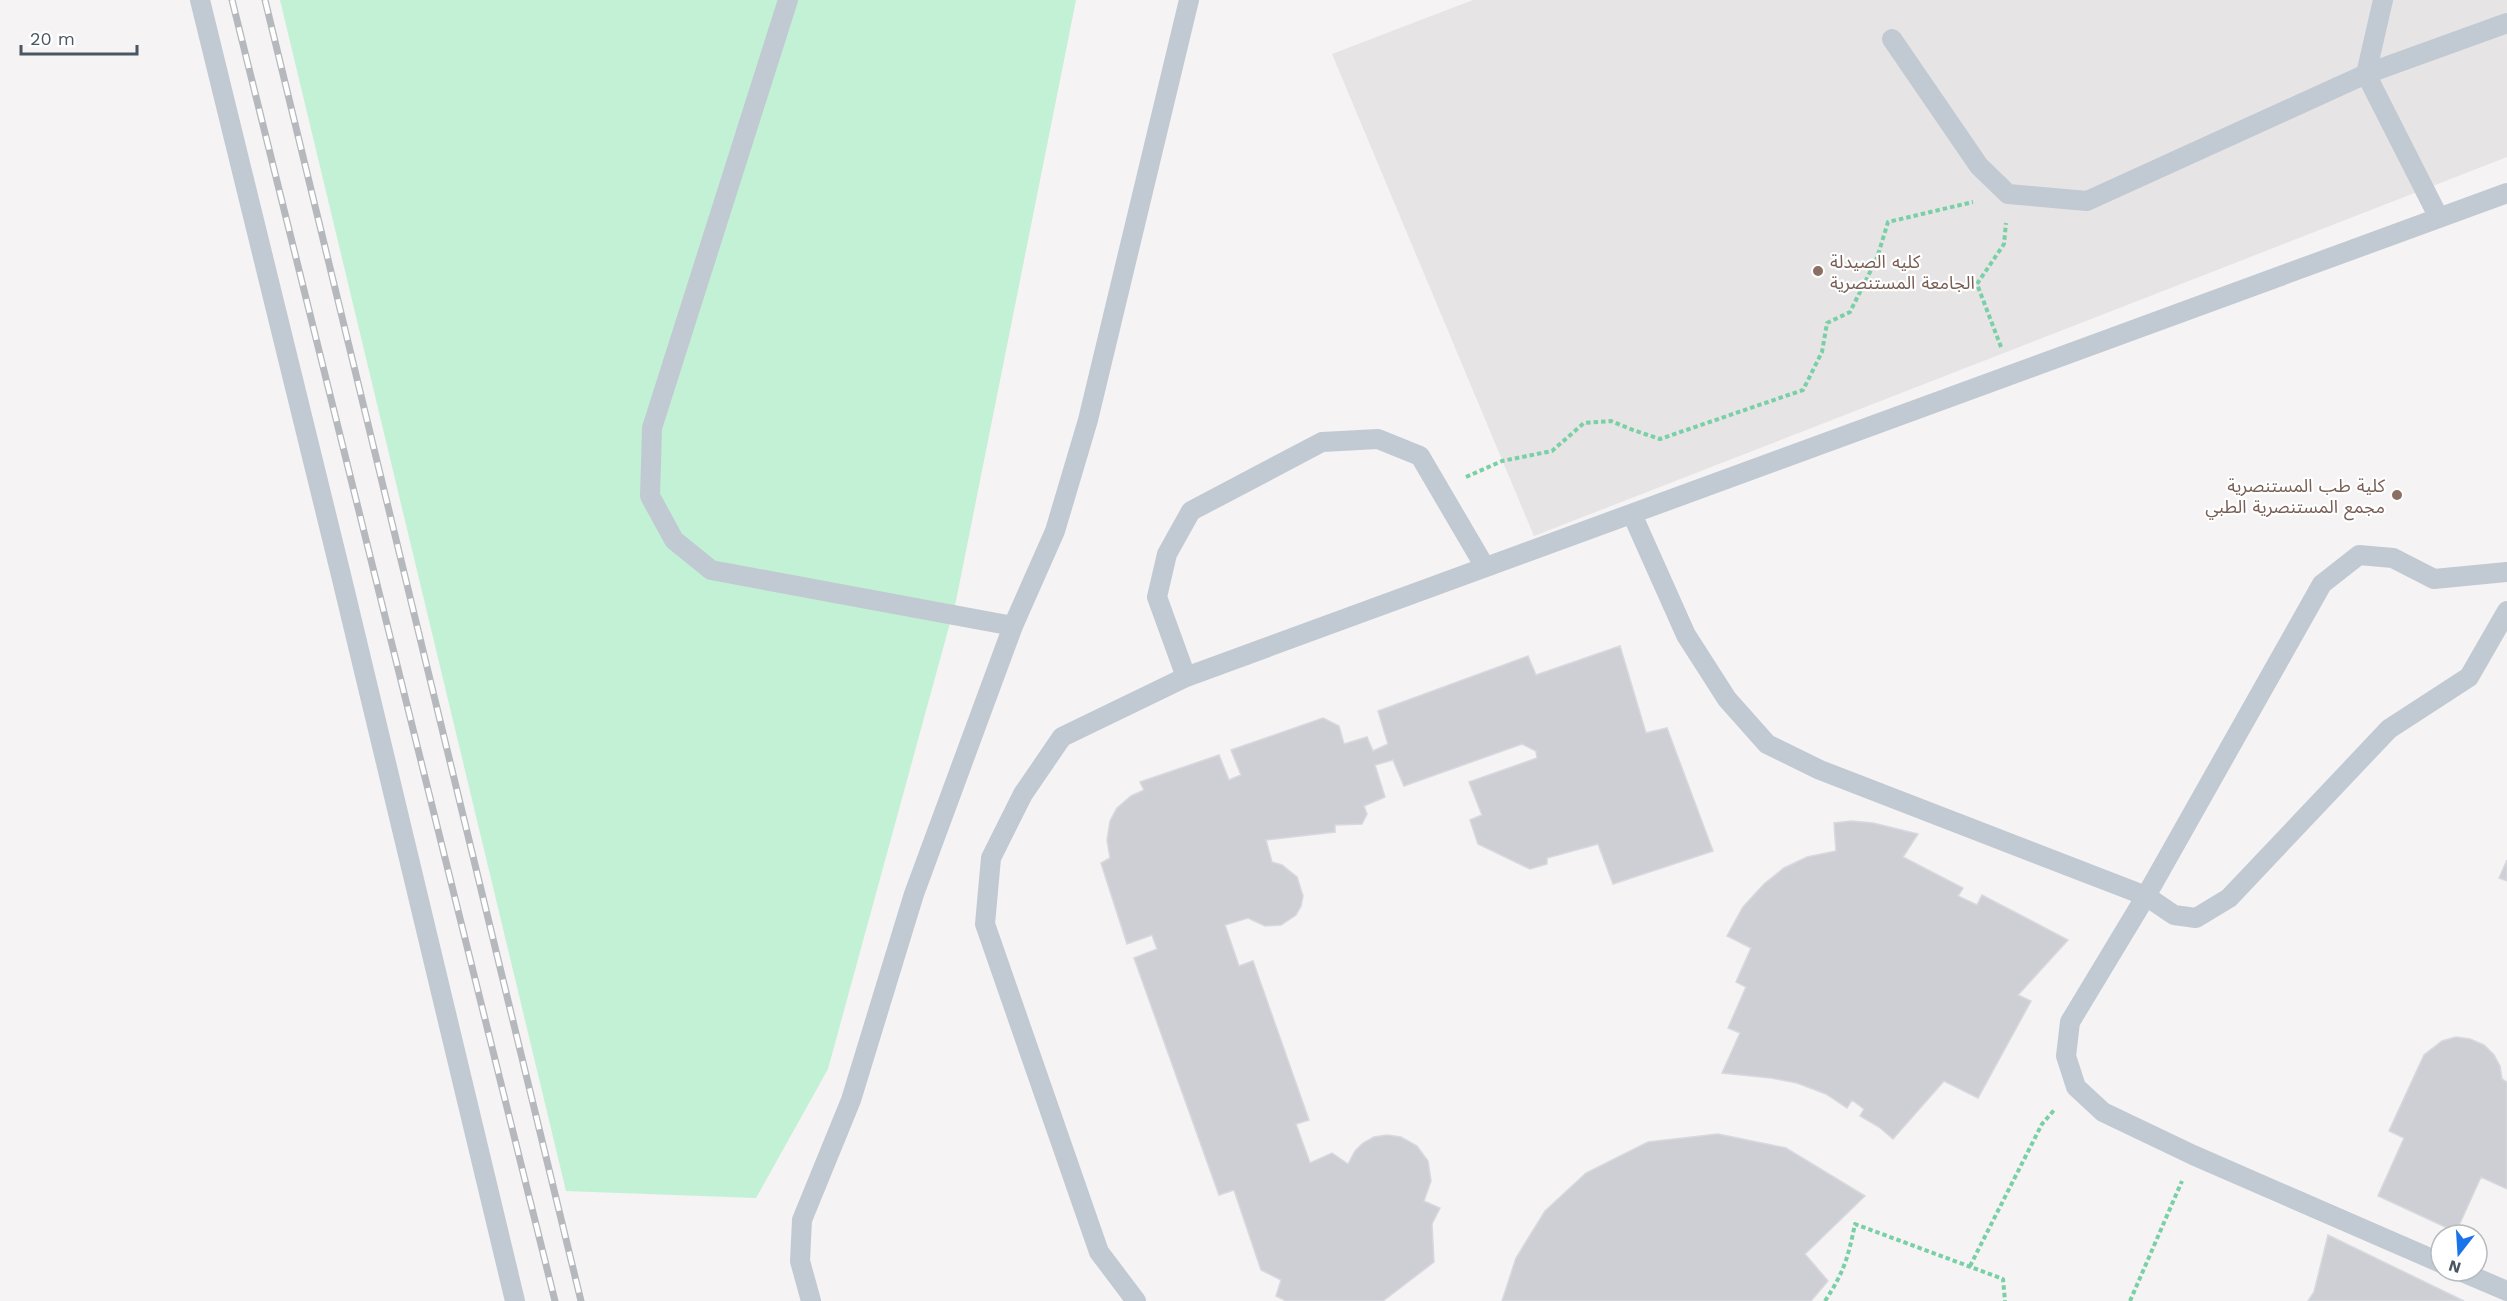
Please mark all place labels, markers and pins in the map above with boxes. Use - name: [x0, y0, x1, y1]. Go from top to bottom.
- place label: كليه الصيدلة الجامعة المستنصرية: [1830, 251, 1975, 294]
- marker: كليه الصيدلة الجامعة المستنصرية: [1811, 264, 1825, 278]
- place label: كلية طب المستنصرية مجمع المستنصرية الطبي: [2205, 475, 2386, 521]
- marker: كلية طب المستنصرية مجمع المستنصرية الطبي: [2390, 488, 2404, 502]

